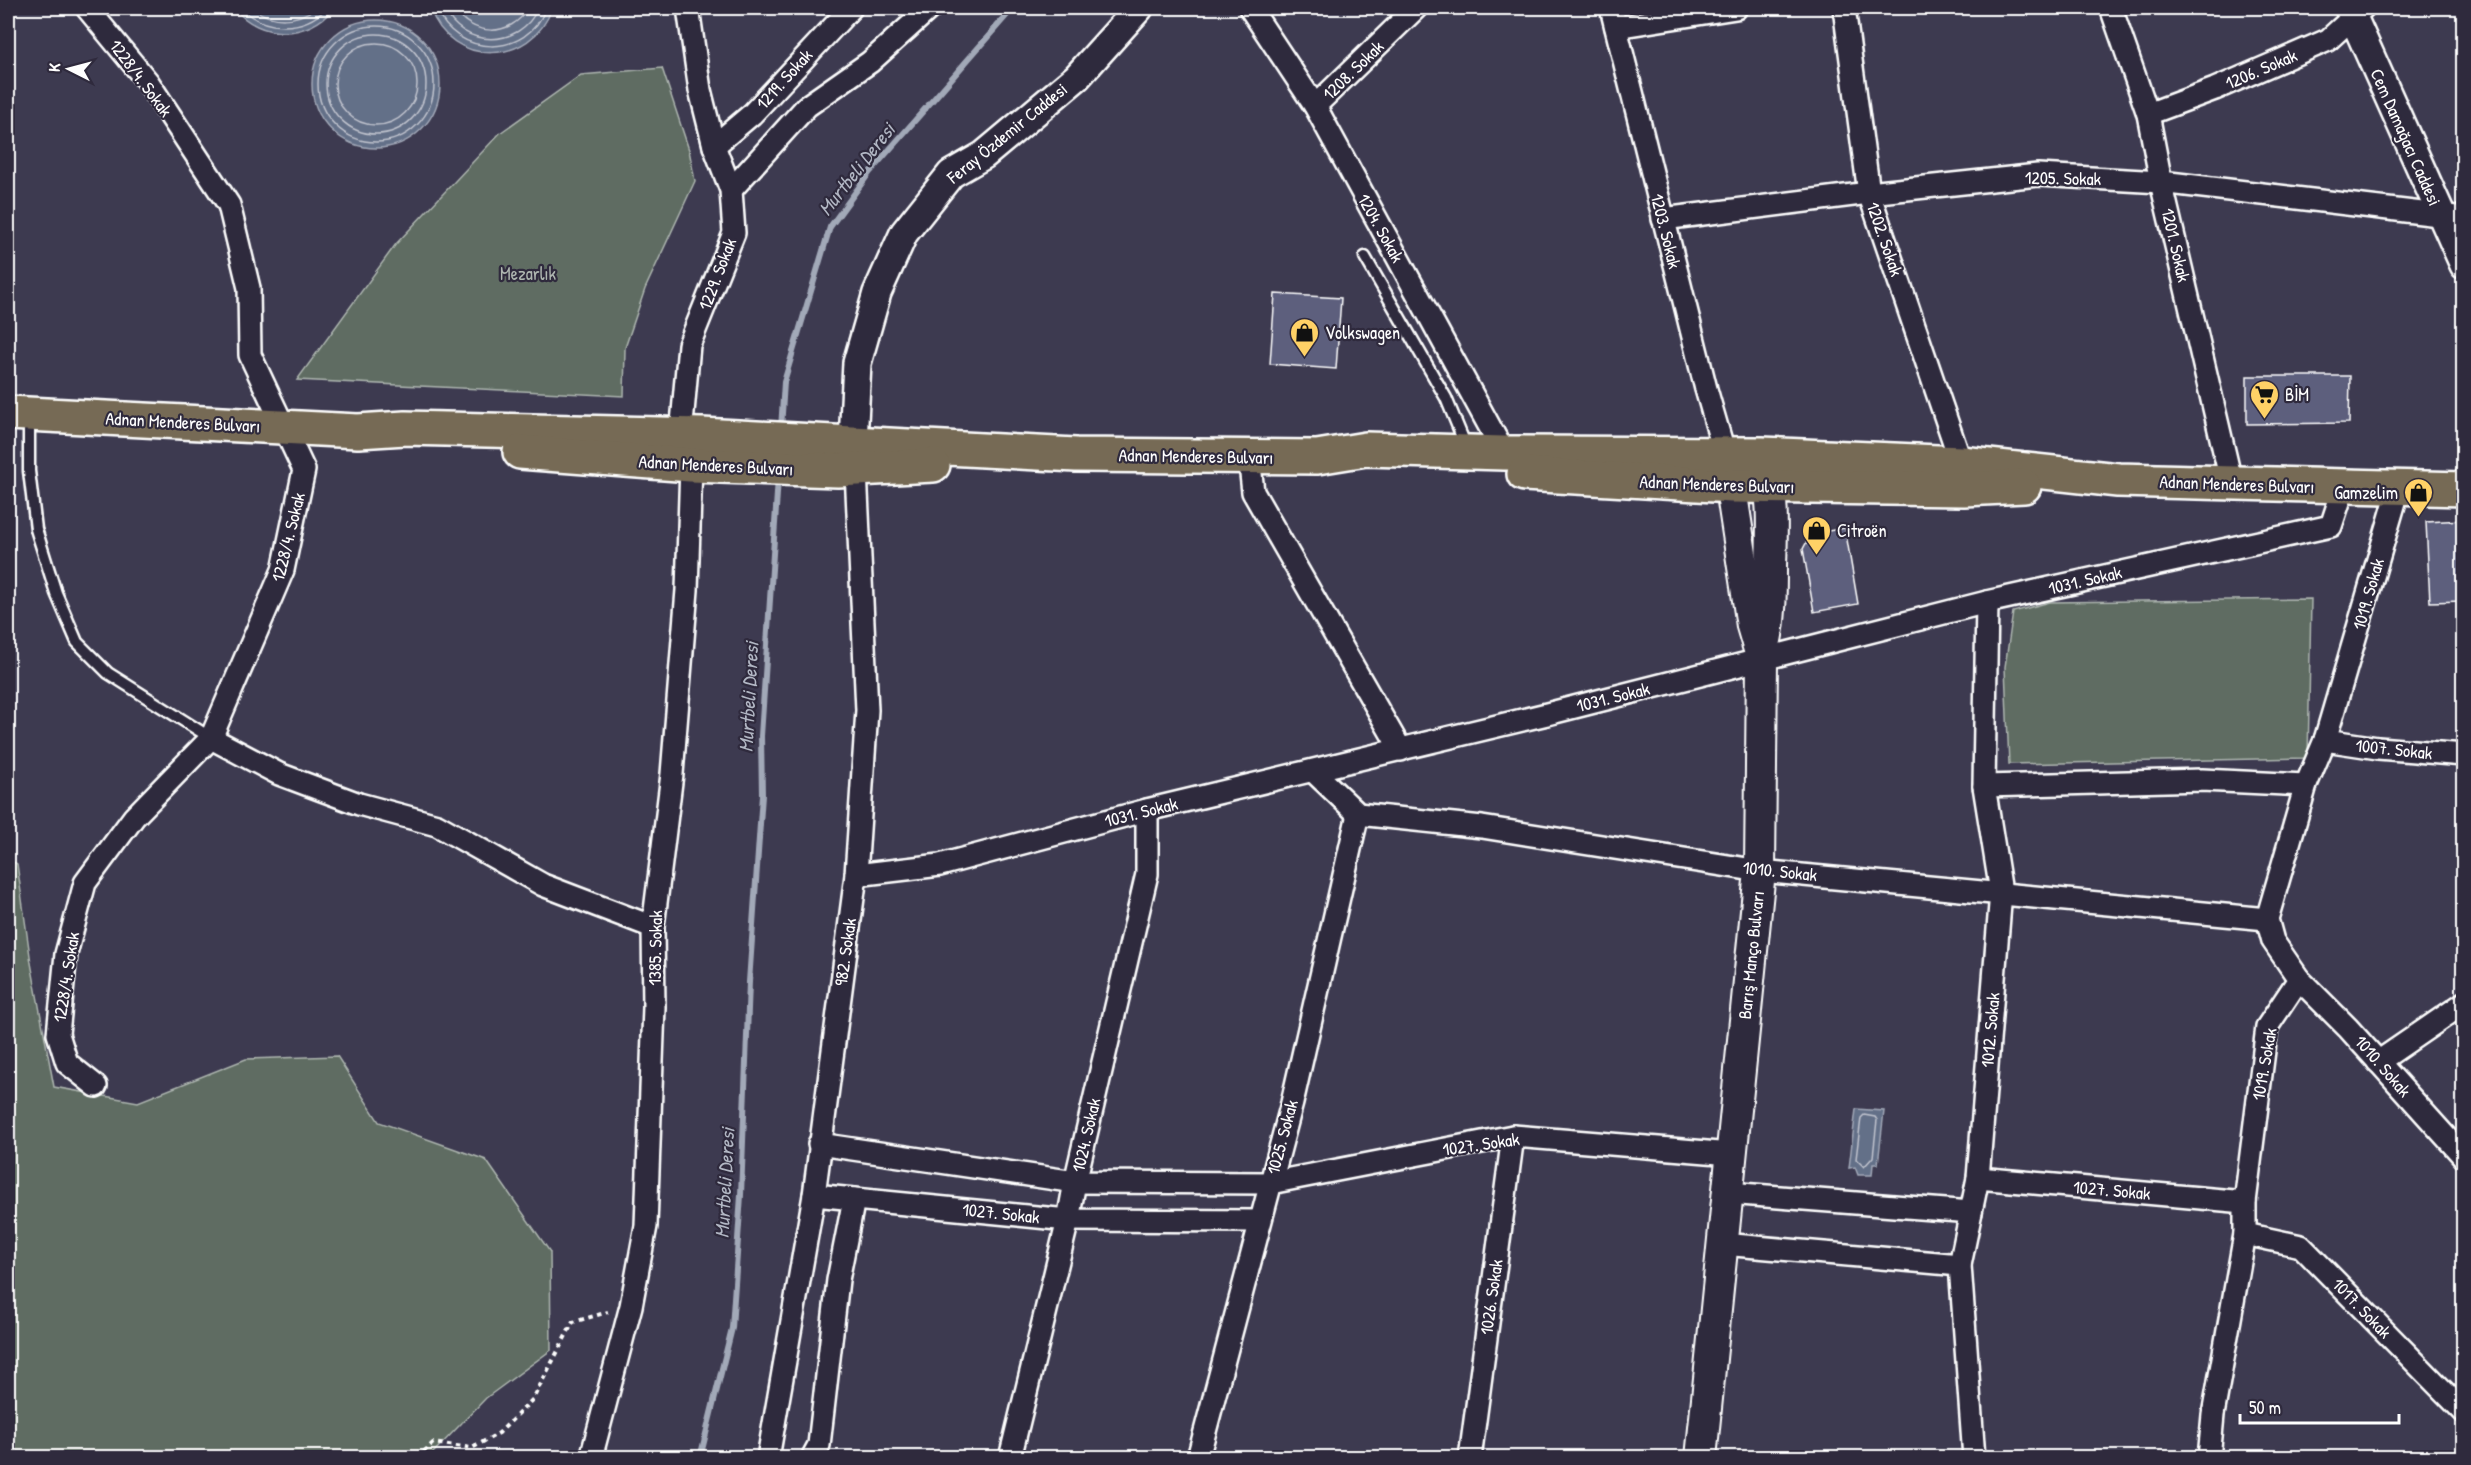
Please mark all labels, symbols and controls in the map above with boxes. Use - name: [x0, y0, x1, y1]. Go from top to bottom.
- street label: 1228/4. Sokak: [104, 34, 179, 122]
- street label: 1208. Sokak: [1317, 34, 1390, 106]
- north arrow: [39, 39, 99, 99]
- street label: 1206. Sokak: [2221, 42, 2301, 95]
- street label: 1219. Sokak: [750, 43, 818, 115]
- text: K: [43, 61, 66, 73]
- street label: Cem Damağacı Caddesi: [2365, 64, 2447, 210]
- street label: Feray Özdemir Caddesi: [941, 77, 1072, 190]
- water label: Murtbeli Deresi: [811, 115, 902, 221]
- street label: 1205. Sokak: [2025, 165, 2102, 191]
- street label: 1204. Sokak: [1352, 189, 1410, 267]
- street label: 1203. Sokak: [1645, 191, 1688, 272]
- street label: 1202. Sokak: [1861, 199, 1910, 280]
- street label: 1201. Sokak: [2155, 206, 2197, 285]
- street label: 1229. Sokak: [692, 234, 742, 314]
- park label: Mezarlık: [500, 261, 556, 286]
- shop icon: Volkswagen: [1288, 316, 1320, 358]
- place label: Volkswagen: [1325, 320, 1400, 345]
- supermarket icon: BİM: [2248, 378, 2280, 420]
- place label: BİM: [2285, 382, 2309, 407]
- street label: Adnan Menderes Bulvarı: [105, 405, 261, 439]
- street label: Adnan Menderes Bulvarı: [1118, 442, 1274, 470]
- street label: Adnan Menderes Bulvarı: [638, 448, 794, 482]
- street label: Adnan Menderes Bulvarı: [1639, 469, 1795, 499]
- street label: Adnan Menderes Bulvarı: [2159, 469, 2315, 499]
- shop icon: Gamzelim: [2403, 476, 2435, 518]
- place label: Gamzelim: [2334, 480, 2398, 505]
- street label: 1228/4. Sokak: [265, 489, 311, 584]
- shop icon: Citroën: [1800, 514, 1832, 556]
- place label: Citroën: [1837, 518, 1887, 543]
- street label: 1019. Sokak: [2346, 555, 2390, 633]
- street label: 1031. Sokak: [2046, 559, 2125, 601]
- water label: Murtbeli Deresi: [732, 639, 765, 753]
- street label: 1031. Sokak: [1574, 676, 1653, 718]
- street label: 1007. Sokak: [2354, 733, 2434, 766]
- street label: 1031. Sokak: [1102, 791, 1181, 833]
- street label: 1010. Sokak: [1742, 855, 1819, 887]
- street label: Barış Manço Bulvarı: [1732, 890, 1770, 1020]
- street label: 1385. Sokak: [642, 910, 668, 986]
- street label: 982. Sokak: [828, 916, 862, 988]
- street label: 1228/4. Sokak: [47, 930, 86, 1024]
- street label: 1012. Sokak: [1974, 991, 2006, 1068]
- street label: 1019. Sokak: [2245, 1025, 2283, 1102]
- street label: 1010. Sokak: [2349, 1030, 2417, 1103]
- street label: 1024. Sokak: [1065, 1095, 1107, 1174]
- street label: 1025. Sokak: [1260, 1096, 1304, 1177]
- water label: Murtbeli Deresi: [708, 1125, 741, 1239]
- street label: 1027. Sokak: [1441, 1126, 1522, 1162]
- street label: 1027. Sokak: [2072, 1174, 2152, 1206]
- street label: 1027. Sokak: [961, 1197, 1041, 1230]
- street label: 1026. Sokak: [1473, 1257, 1509, 1336]
- street label: 1017. Sokak: [2327, 1272, 2398, 1344]
- scale bar: [2240, 1387, 2399, 1425]
- text: 50 m: [2249, 1395, 2281, 1420]

